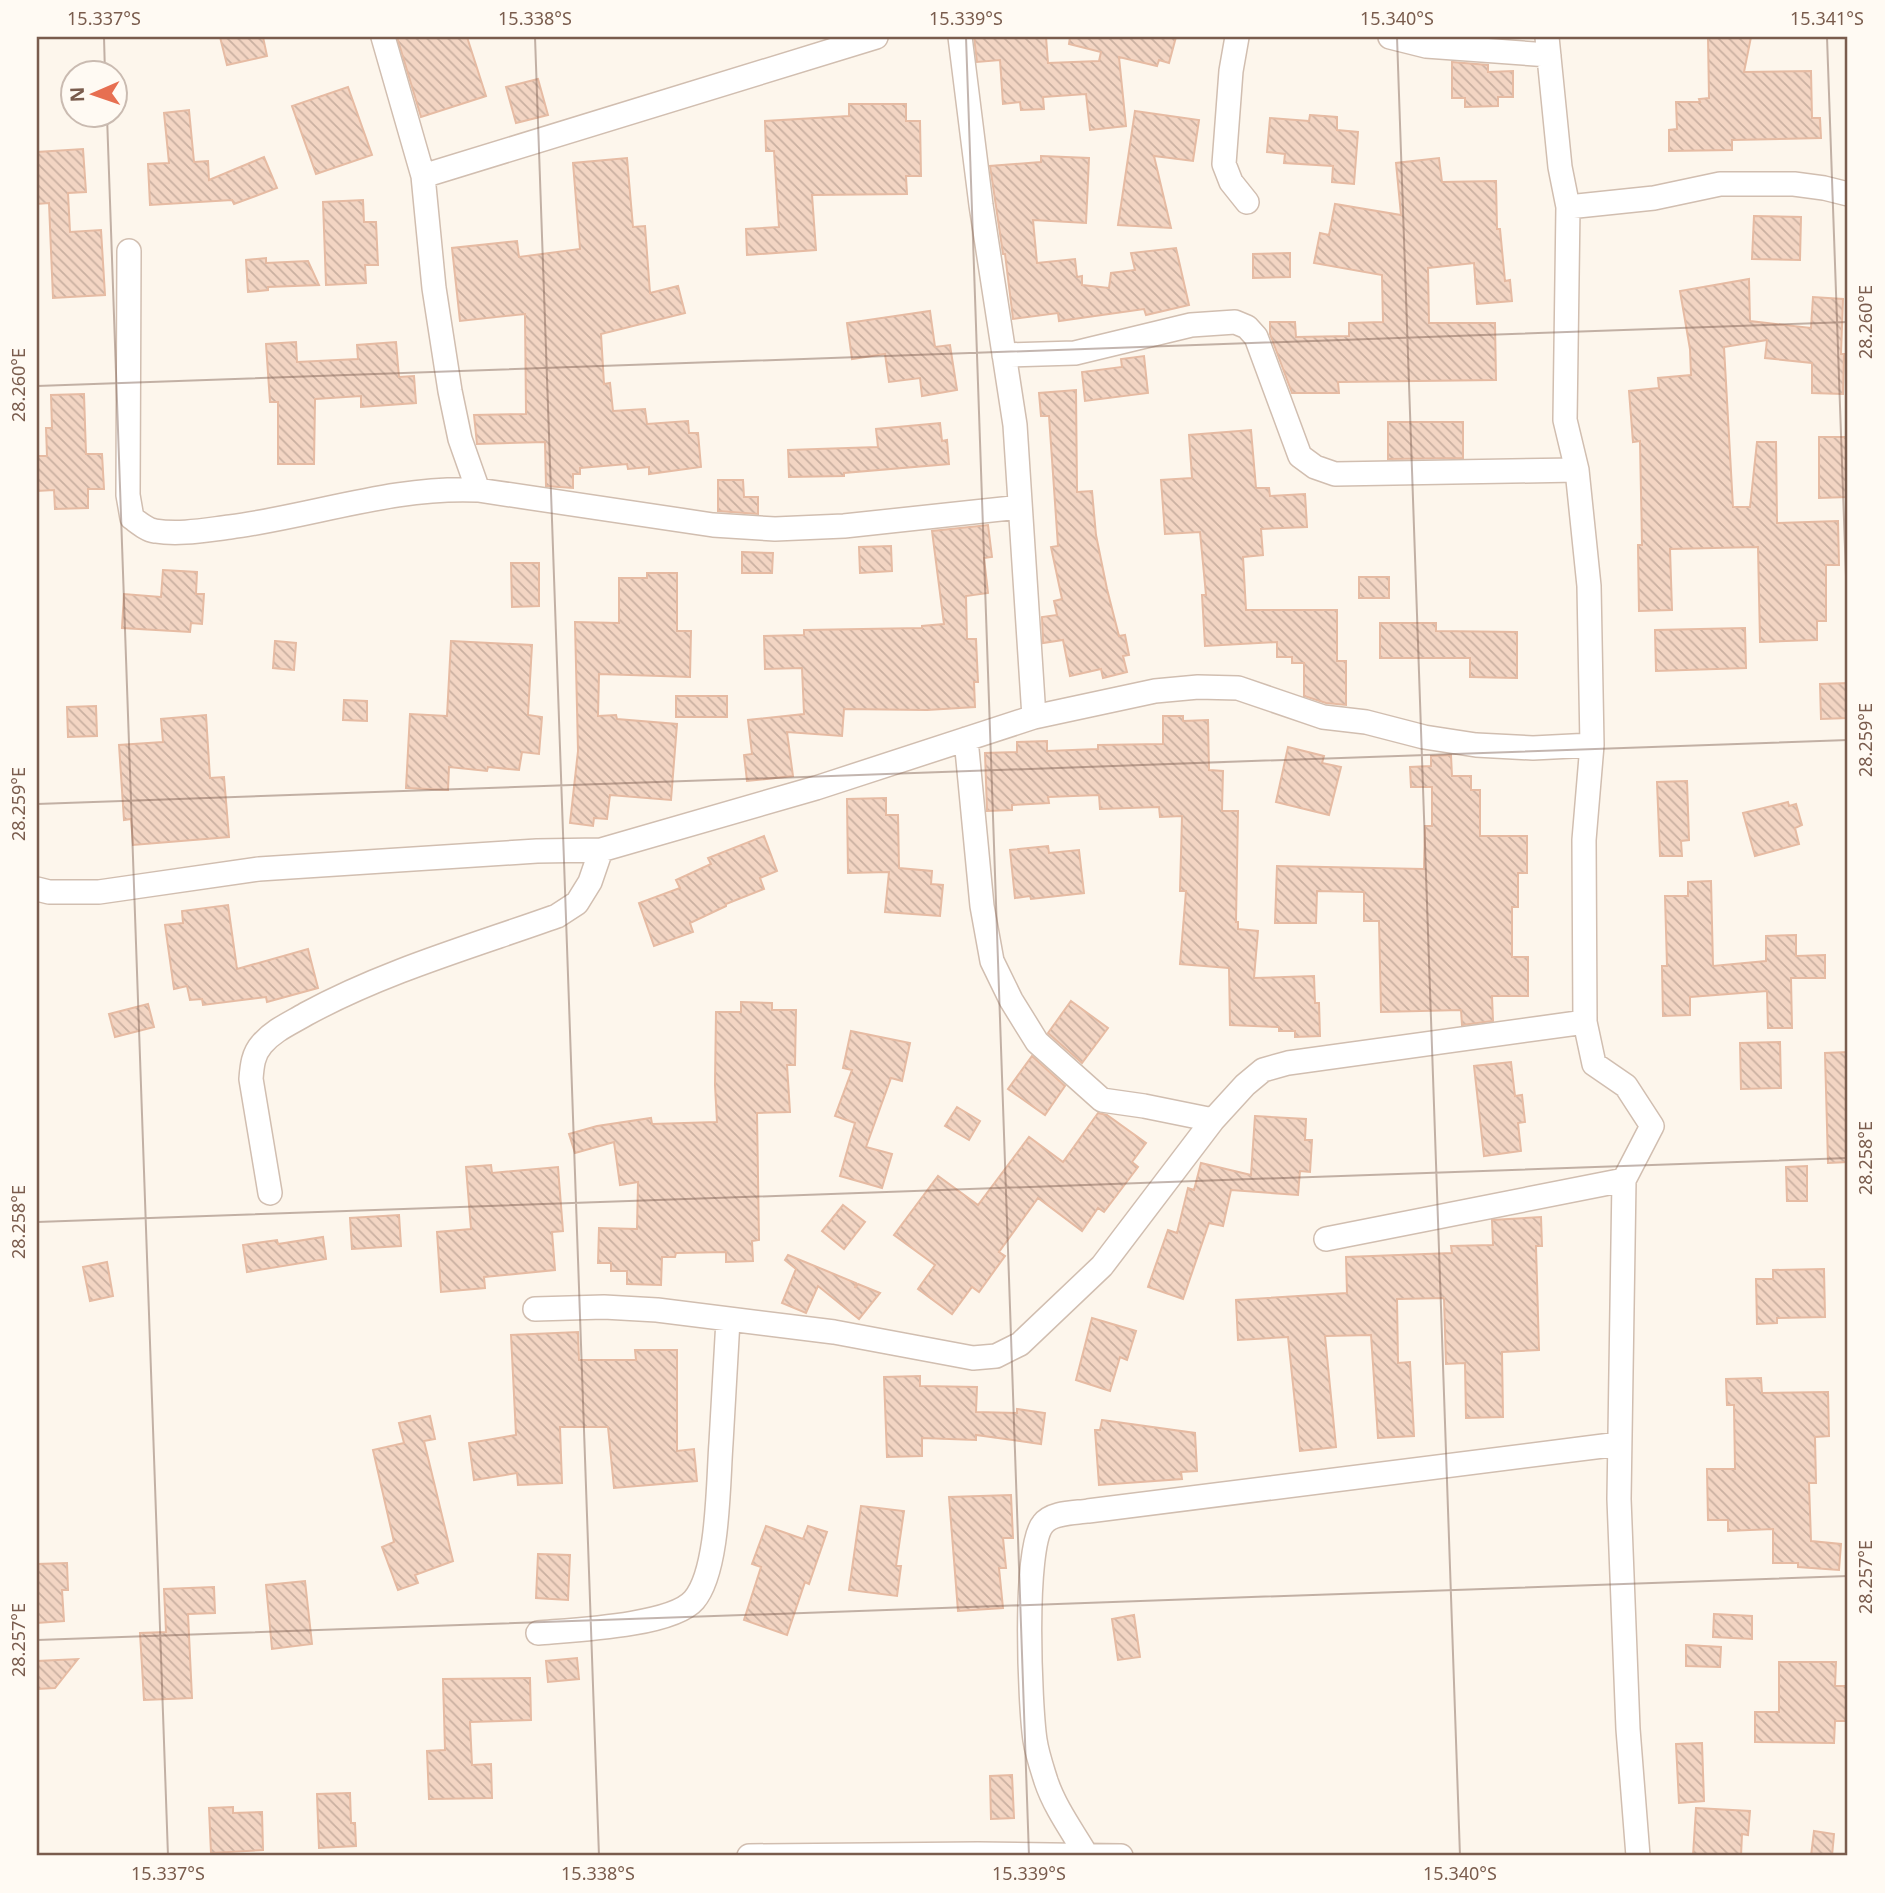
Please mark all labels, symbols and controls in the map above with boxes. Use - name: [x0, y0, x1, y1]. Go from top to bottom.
- text: 15.337°S: [67, 6, 141, 30]
- text: 15.338°S: [498, 6, 572, 30]
- text: 15.339°S: [929, 6, 1003, 30]
- text: 15.340°S: [1360, 6, 1434, 30]
- text: 15.341°S: [1790, 6, 1864, 30]
- north arrow: [60, 60, 130, 130]
- text: N: [64, 86, 90, 103]
- text: 28.260°E: [1853, 285, 1877, 359]
- text: 28.260°E: [6, 348, 30, 422]
- text: 28.259°E: [1853, 703, 1877, 777]
- text: 28.259°E: [6, 767, 30, 841]
- text: 28.258°E: [1853, 1121, 1877, 1195]
- text: 28.258°E: [6, 1185, 30, 1259]
- text: 28.257°E: [1853, 1540, 1877, 1614]
- text: 28.257°E: [6, 1603, 30, 1677]
- text: 15.337°S: [131, 1861, 205, 1885]
- text: 15.338°S: [561, 1861, 635, 1885]
- text: 15.339°S: [992, 1861, 1066, 1885]
- text: 15.340°S: [1423, 1861, 1497, 1885]

